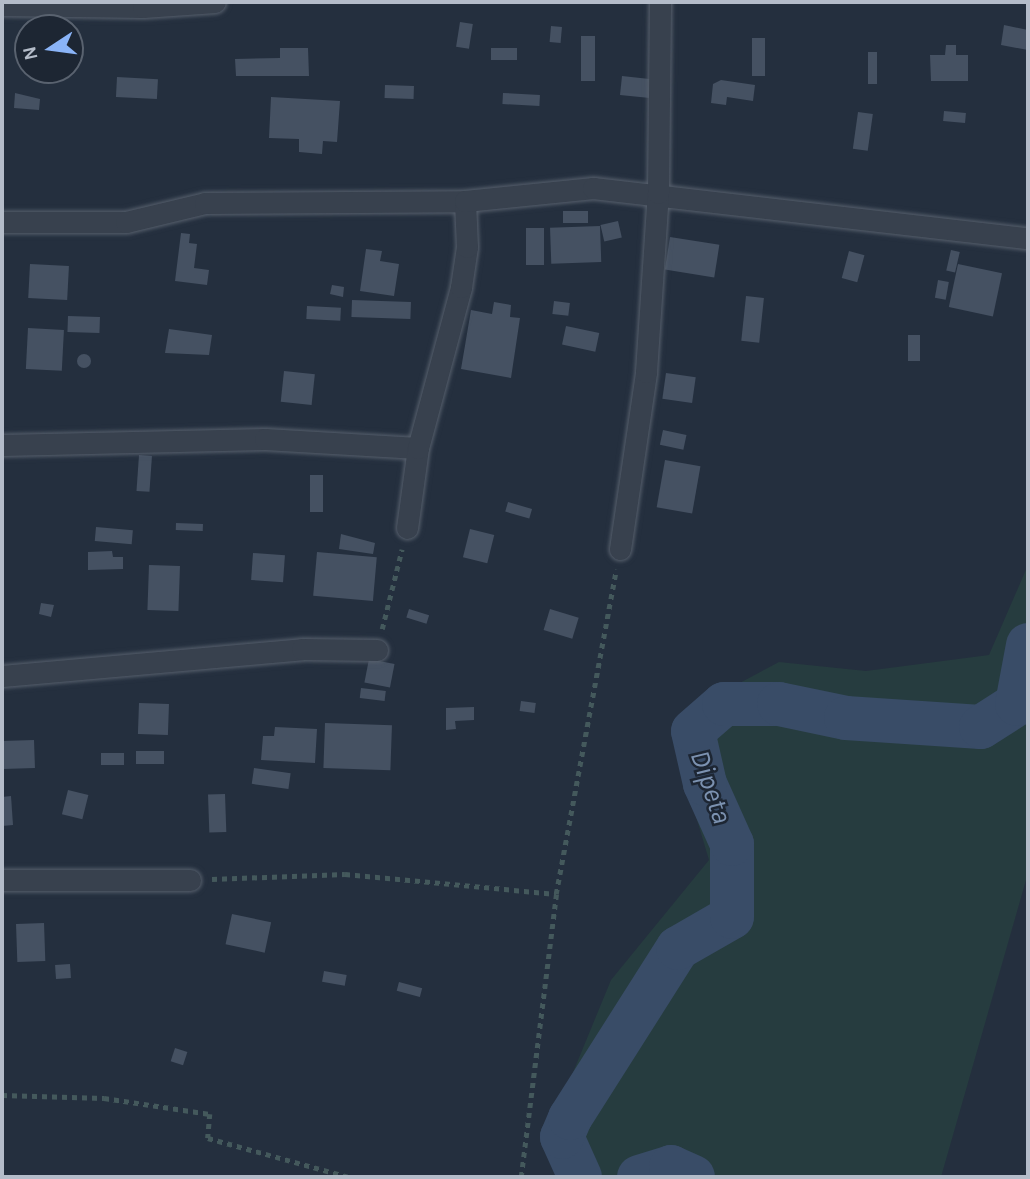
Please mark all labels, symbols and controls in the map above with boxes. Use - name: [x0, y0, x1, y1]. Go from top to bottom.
- north arrow: [14, 14, 84, 84]
- text: N: [18, 44, 43, 62]
- water label: Dipeta: [683, 746, 739, 828]

